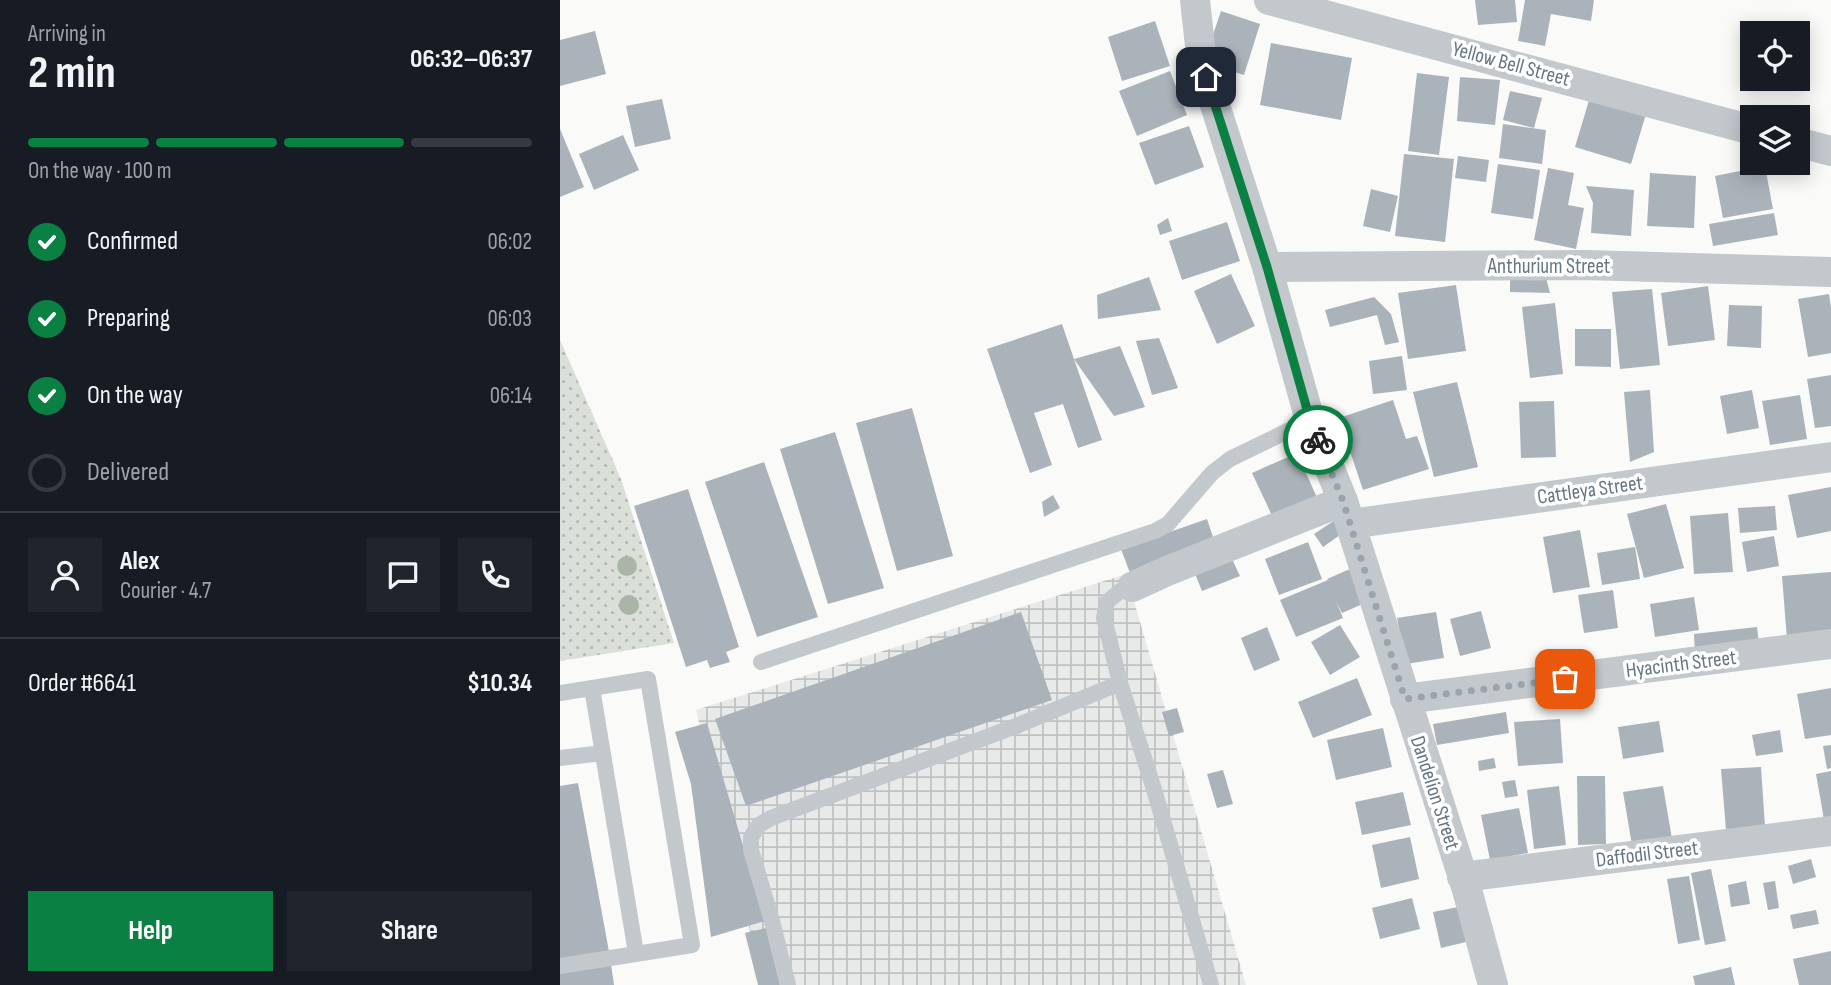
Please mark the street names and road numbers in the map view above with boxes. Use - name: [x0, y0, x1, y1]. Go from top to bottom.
- street label: Yellow Bell Street: [1449, 36, 1573, 92]
- street label: Anthurium Street: [1487, 254, 1610, 279]
- street label: Cattleya Street: [1536, 470, 1644, 510]
- street label: Hyacinth Street: [1624, 645, 1738, 683]
- street label: Dandelion Street: [1405, 733, 1465, 853]
- street label: Daffodil Street: [1594, 835, 1700, 873]

